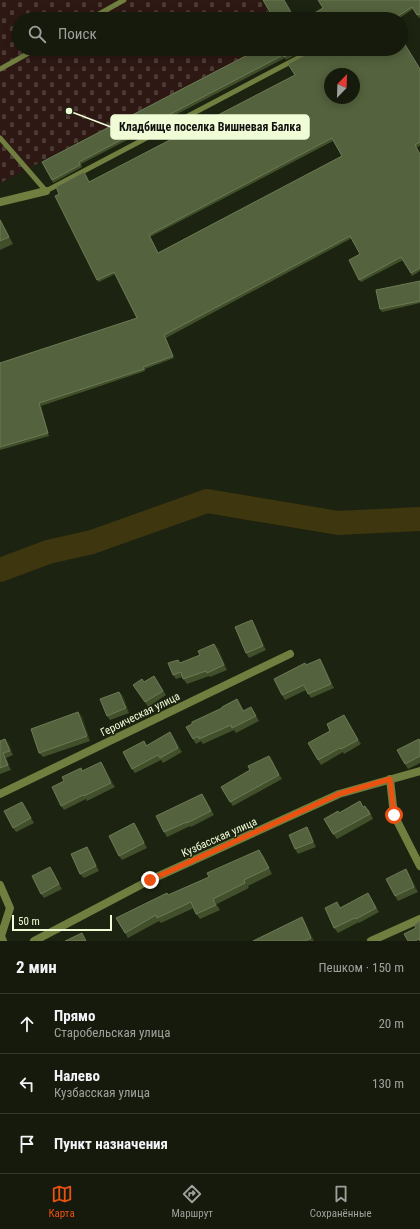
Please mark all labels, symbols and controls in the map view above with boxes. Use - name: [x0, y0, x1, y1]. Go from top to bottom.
- search box: [12, 12, 408, 56]
- icon: search: [26, 23, 48, 45]
- text: Поиск: [58, 25, 97, 43]
- north arrow: [324, 68, 360, 104]
- callout: Кладбище поселка Вишневая Балка: [111, 115, 309, 139]
- text: Кладбище поселка Вишневая Балка: [119, 120, 301, 134]
- street label: Героическая улица: [98, 690, 182, 739]
- route start: [385, 806, 403, 824]
- street label: Кузбасская улица: [179, 815, 259, 860]
- route end: [141, 871, 159, 889]
- scale bar: [12, 913, 112, 932]
- text: 50 m: [18, 915, 40, 928]
- text: 2 мин: [16, 957, 57, 977]
- text: Пешком · 150 m: [318, 960, 404, 975]
- text: Прямо: [54, 1007, 95, 1025]
- icon: ahead: [16, 1013, 38, 1035]
- text: 20 m: [378, 1016, 404, 1031]
- text: Старобельская улица: [54, 1025, 170, 1040]
- text: Налево: [54, 1067, 100, 1085]
- icon: left: [16, 1073, 38, 1095]
- text: 130 m: [372, 1076, 404, 1091]
- text: Кузбасская улица: [54, 1085, 150, 1100]
- icon: arrive: [16, 1133, 38, 1155]
- text: Пункт назначения: [54, 1135, 168, 1153]
- tab: Карта: [48, 1183, 75, 1220]
- tab: Маршрут: [172, 1183, 213, 1220]
- tab: Сохранённые: [310, 1183, 372, 1220]

